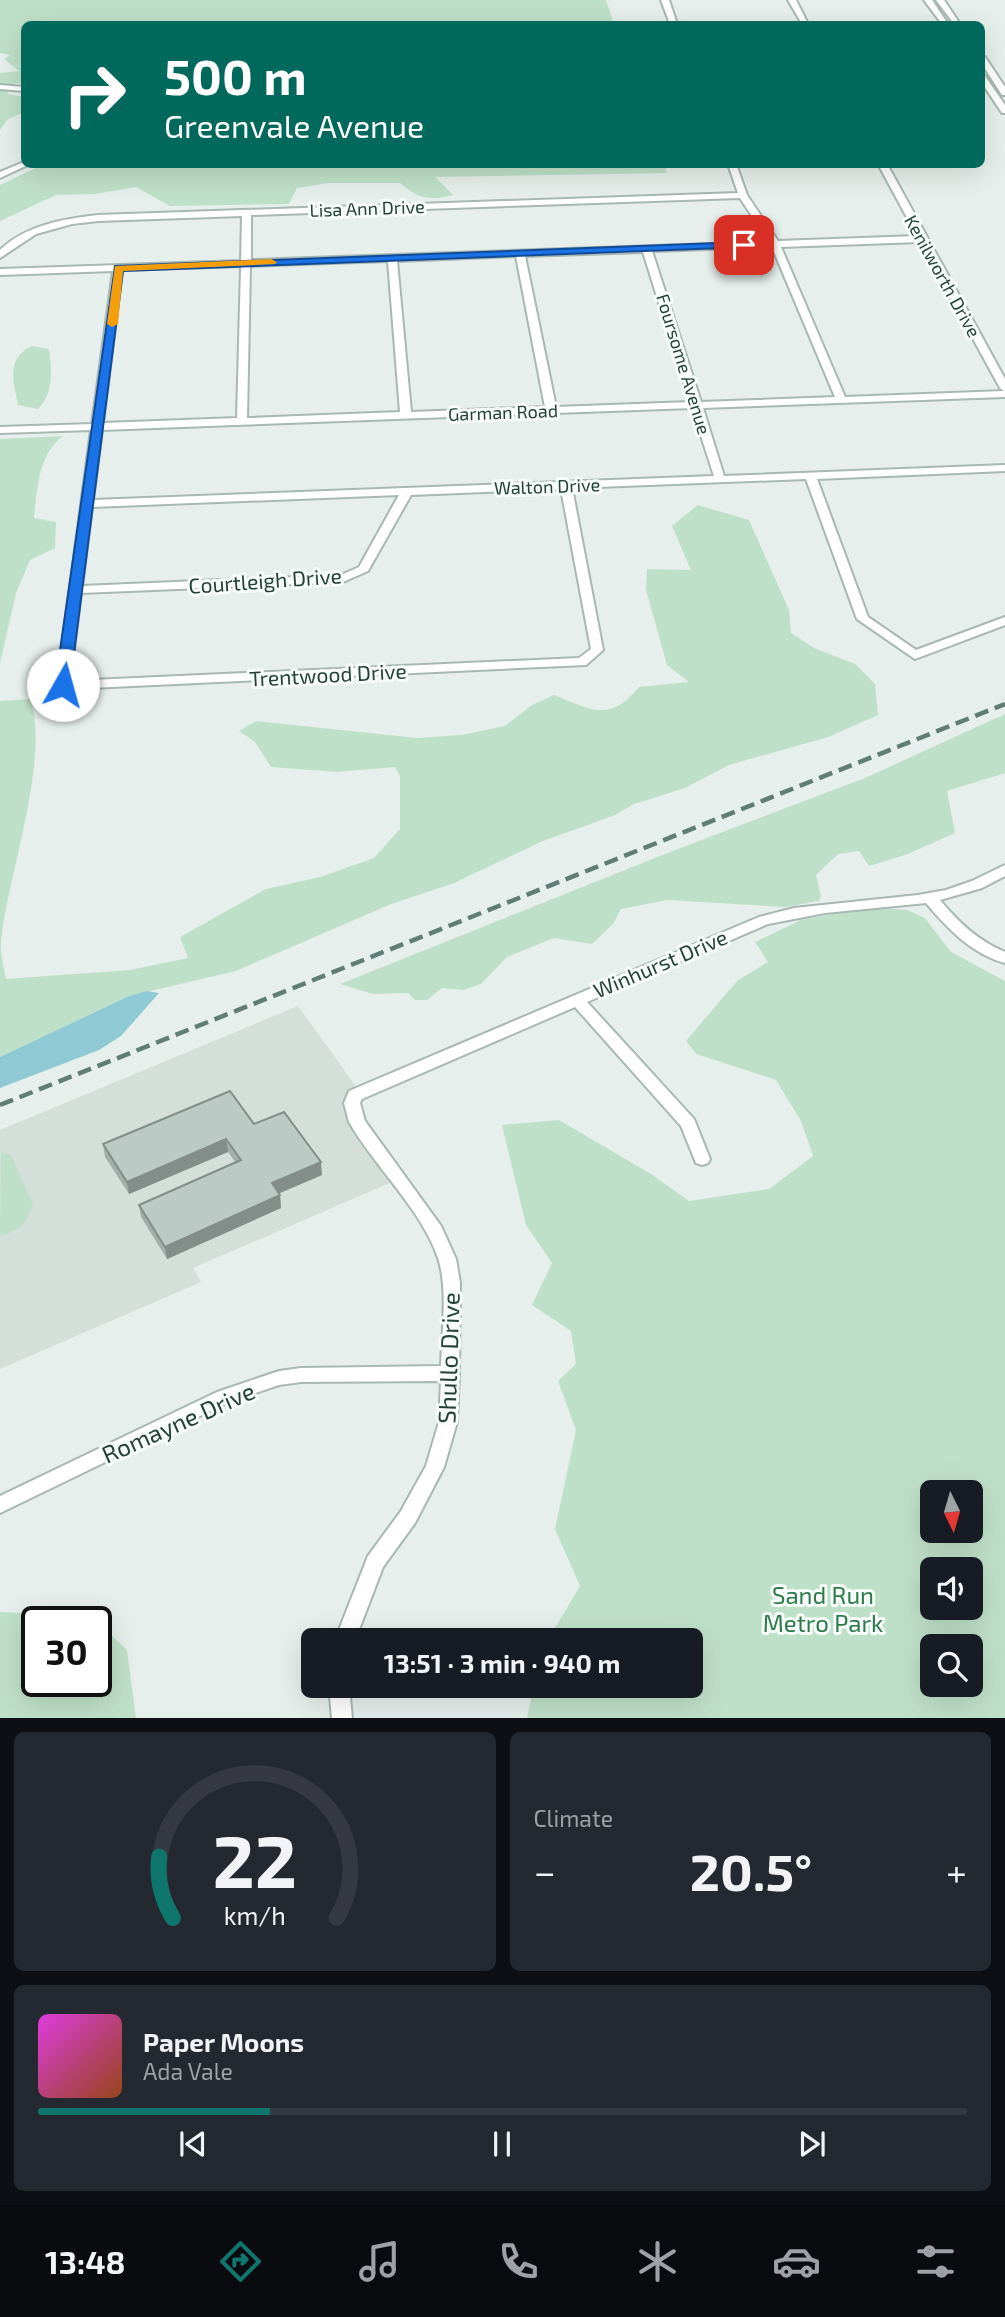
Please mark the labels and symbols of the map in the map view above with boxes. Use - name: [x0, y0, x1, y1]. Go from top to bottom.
- street label: Lisa Ann Drive: [309, 195, 425, 221]
- street label: Kenilworth Drive: [900, 211, 986, 341]
- pin: [714, 215, 774, 275]
- street label: Foursome Avenue: [652, 291, 716, 437]
- street label: Garman Road: [448, 399, 558, 425]
- street label: Walton Drive: [494, 473, 600, 499]
- street label: Courtleigh Drive: [188, 562, 342, 598]
- position arrow: [26, 648, 100, 722]
- street label: Trentwood Drive: [249, 657, 407, 691]
- street label: Winhurst Drive: [589, 924, 731, 1002]
- street label: Shullo Drive: [431, 1292, 465, 1424]
- street label: Romayne Drive: [97, 1375, 259, 1469]
- north arrow: [920, 1480, 984, 1544]
- park label: Sand Run Metro Park: [763, 1580, 883, 1637]
- speed limit sign: 30: [21, 1606, 112, 1697]

